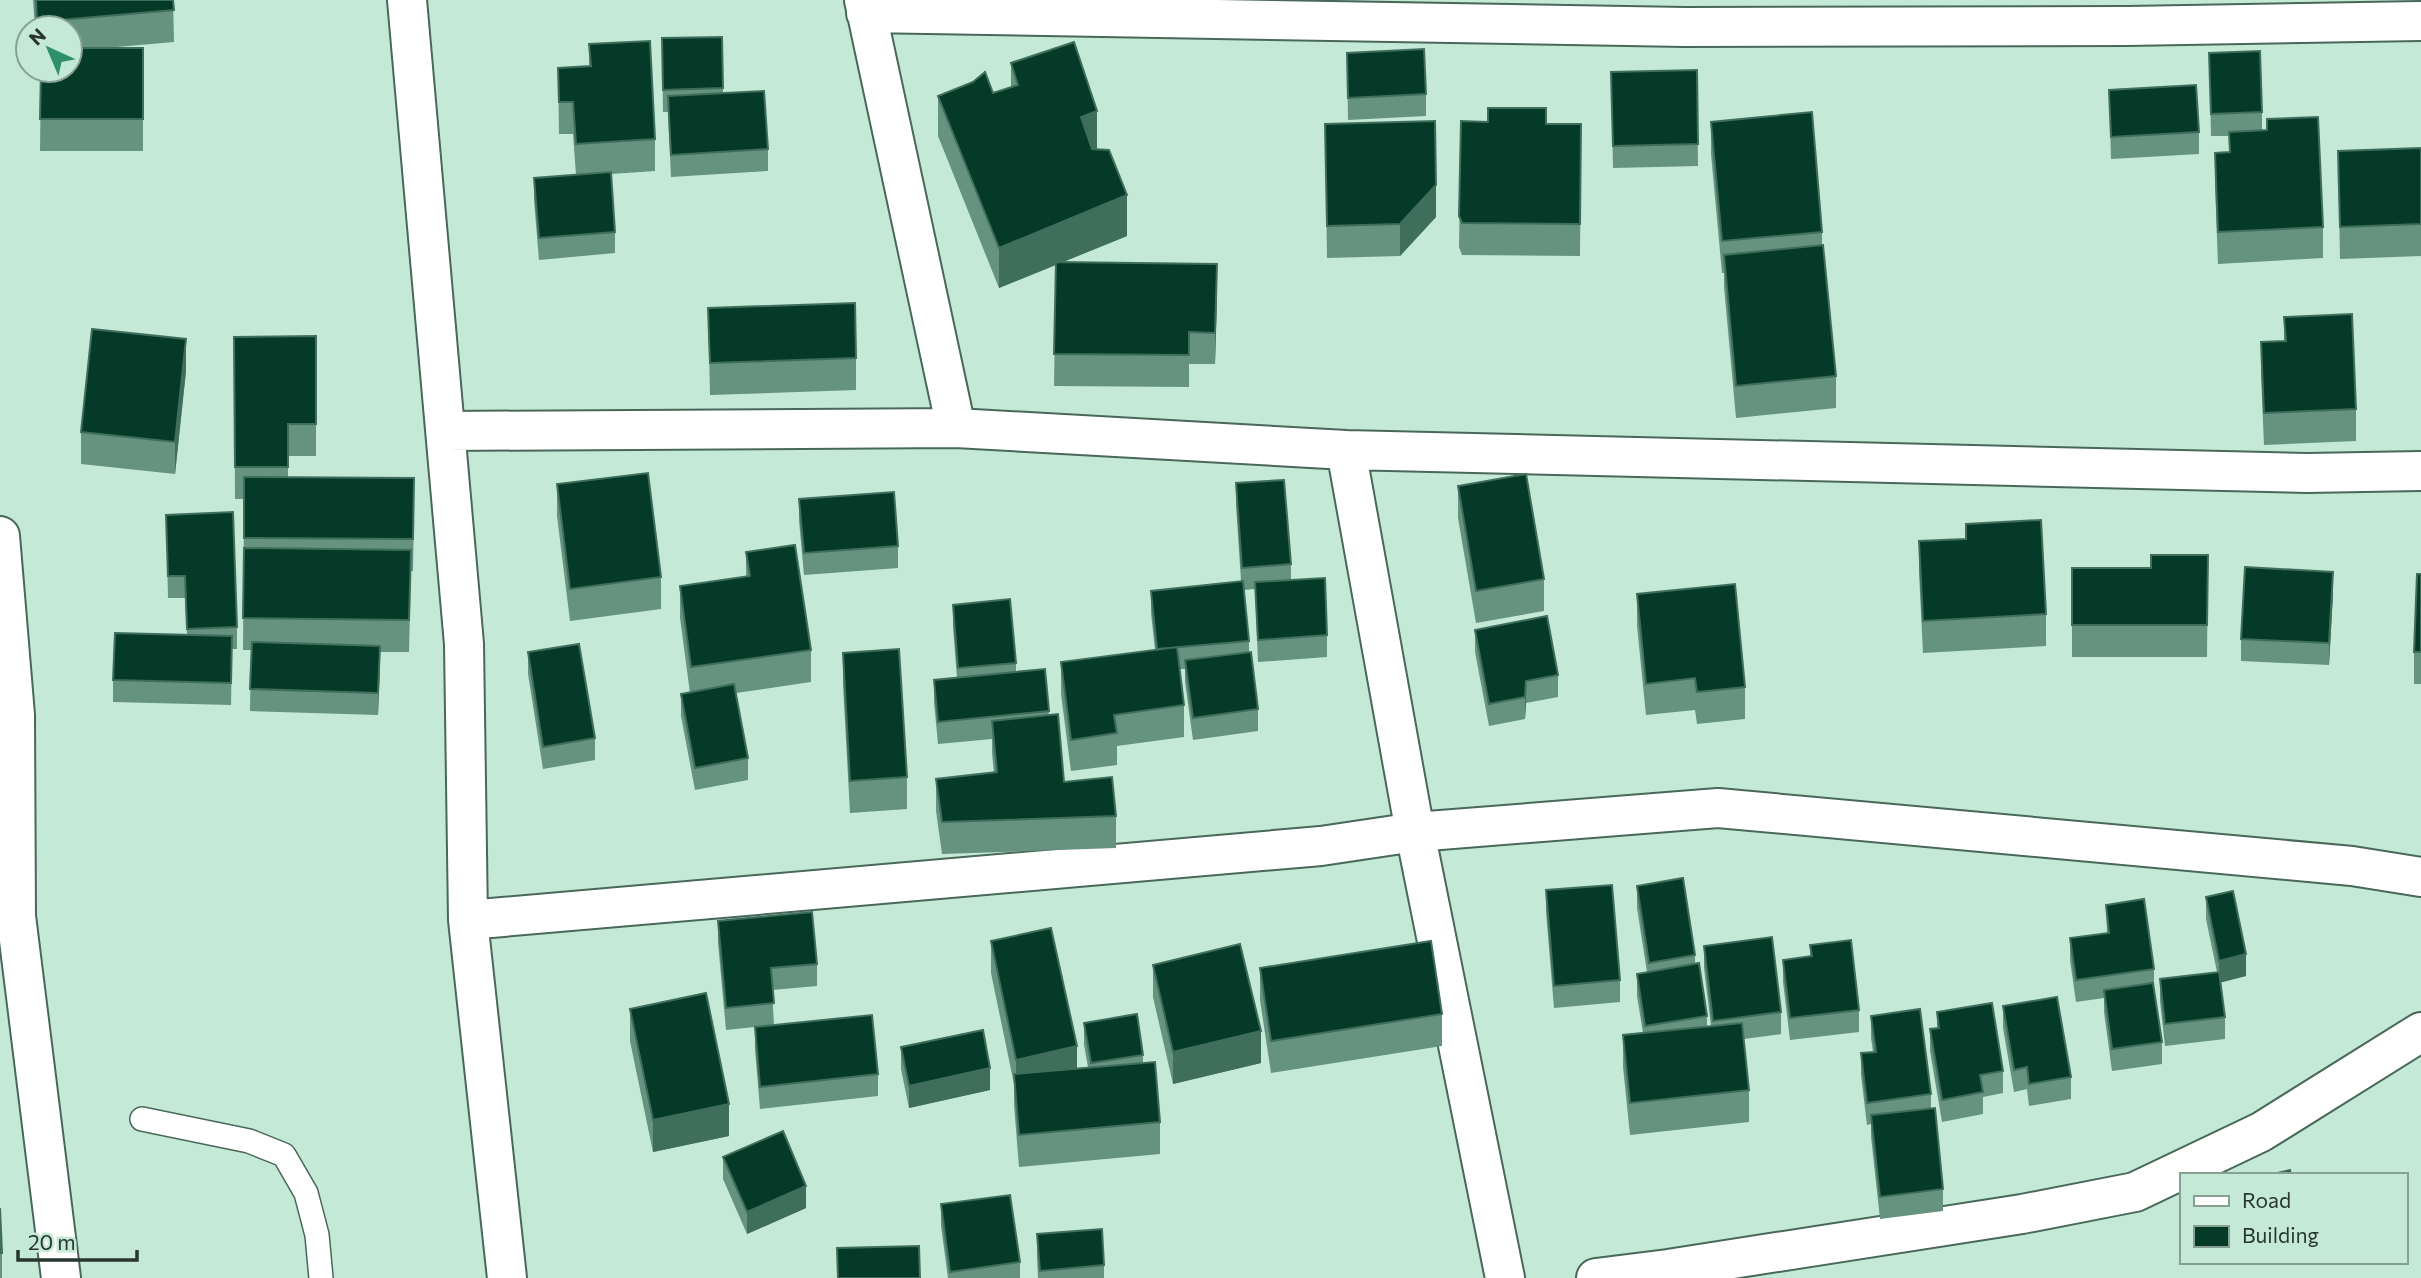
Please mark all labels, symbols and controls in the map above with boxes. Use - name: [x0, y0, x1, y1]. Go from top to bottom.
- north arrow: [14, 14, 84, 84]
- text: N: [24, 23, 50, 50]
- legend: [2180, 1173, 2407, 1264]
- text: Road: [2242, 1187, 2291, 1212]
- scale bar: [18, 1218, 136, 1262]
- text: Building: [2242, 1222, 2319, 1247]
- text: 20 m: [28, 1229, 76, 1254]

